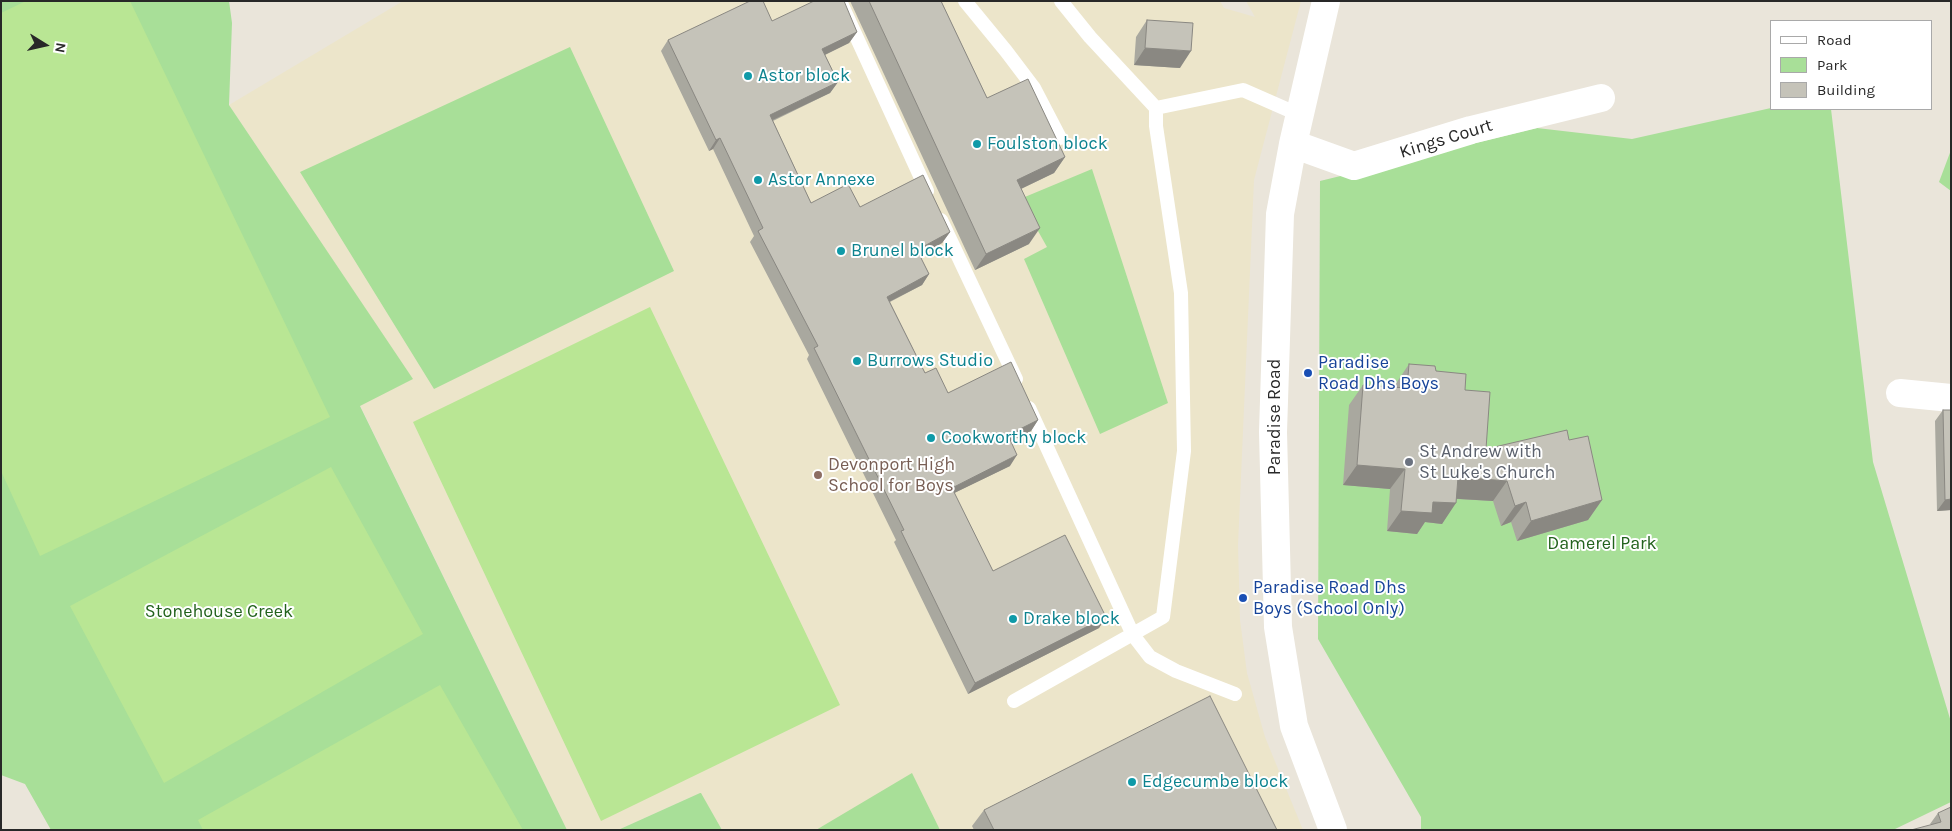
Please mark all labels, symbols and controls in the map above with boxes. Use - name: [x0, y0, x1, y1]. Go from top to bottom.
- north arrow: [20, 20, 70, 70]
- legend: [1770, 20, 1932, 110]
- text: Road: [1817, 31, 1852, 49]
- text: N: [51, 41, 70, 54]
- text: Park: [1817, 56, 1847, 74]
- place label: Astor block: [758, 65, 850, 87]
- marker: Astor block: [742, 70, 754, 82]
- text: Building: [1817, 81, 1875, 99]
- street label: Kings Court: [1397, 115, 1495, 163]
- place label: Foulston block: [987, 133, 1108, 155]
- marker: Foulston block: [971, 138, 983, 150]
- place label: Astor Annexe: [768, 169, 875, 191]
- marker: Astor Annexe: [752, 174, 764, 186]
- place label: Brunel block: [851, 240, 954, 262]
- marker: Brunel block: [835, 245, 847, 257]
- place label: Burrows Studio: [867, 350, 993, 372]
- place label: Paradise Road Dhs Boys: [1318, 352, 1439, 394]
- marker: Burrows Studio: [851, 355, 863, 367]
- street label: Paradise Road: [1264, 359, 1286, 475]
- marker: Paradise Road Dhs Boys: [1302, 367, 1314, 379]
- place label: Cookworthy block: [941, 427, 1086, 449]
- marker: Cookworthy block: [925, 432, 937, 444]
- place label: St Andrew with St Luke's Church: [1419, 441, 1555, 484]
- place label: Devonport High School for Boys: [828, 454, 955, 496]
- marker: St Andrew with St Luke's Church: [1403, 456, 1415, 468]
- marker: Devonport High School for Boys: [812, 469, 824, 481]
- park label: Damerel Park: [1547, 533, 1657, 555]
- place label: Paradise Road Dhs Boys (School Only): [1253, 577, 1406, 620]
- marker: Paradise Road Dhs Boys (School Only): [1237, 592, 1249, 604]
- park label: Stonehouse Creek: [145, 601, 293, 623]
- place label: Drake block: [1023, 608, 1120, 630]
- marker: Drake block: [1007, 613, 1019, 625]
- place label: Edgecumbe block: [1142, 771, 1288, 793]
- marker: Edgecumbe block: [1126, 776, 1138, 788]

